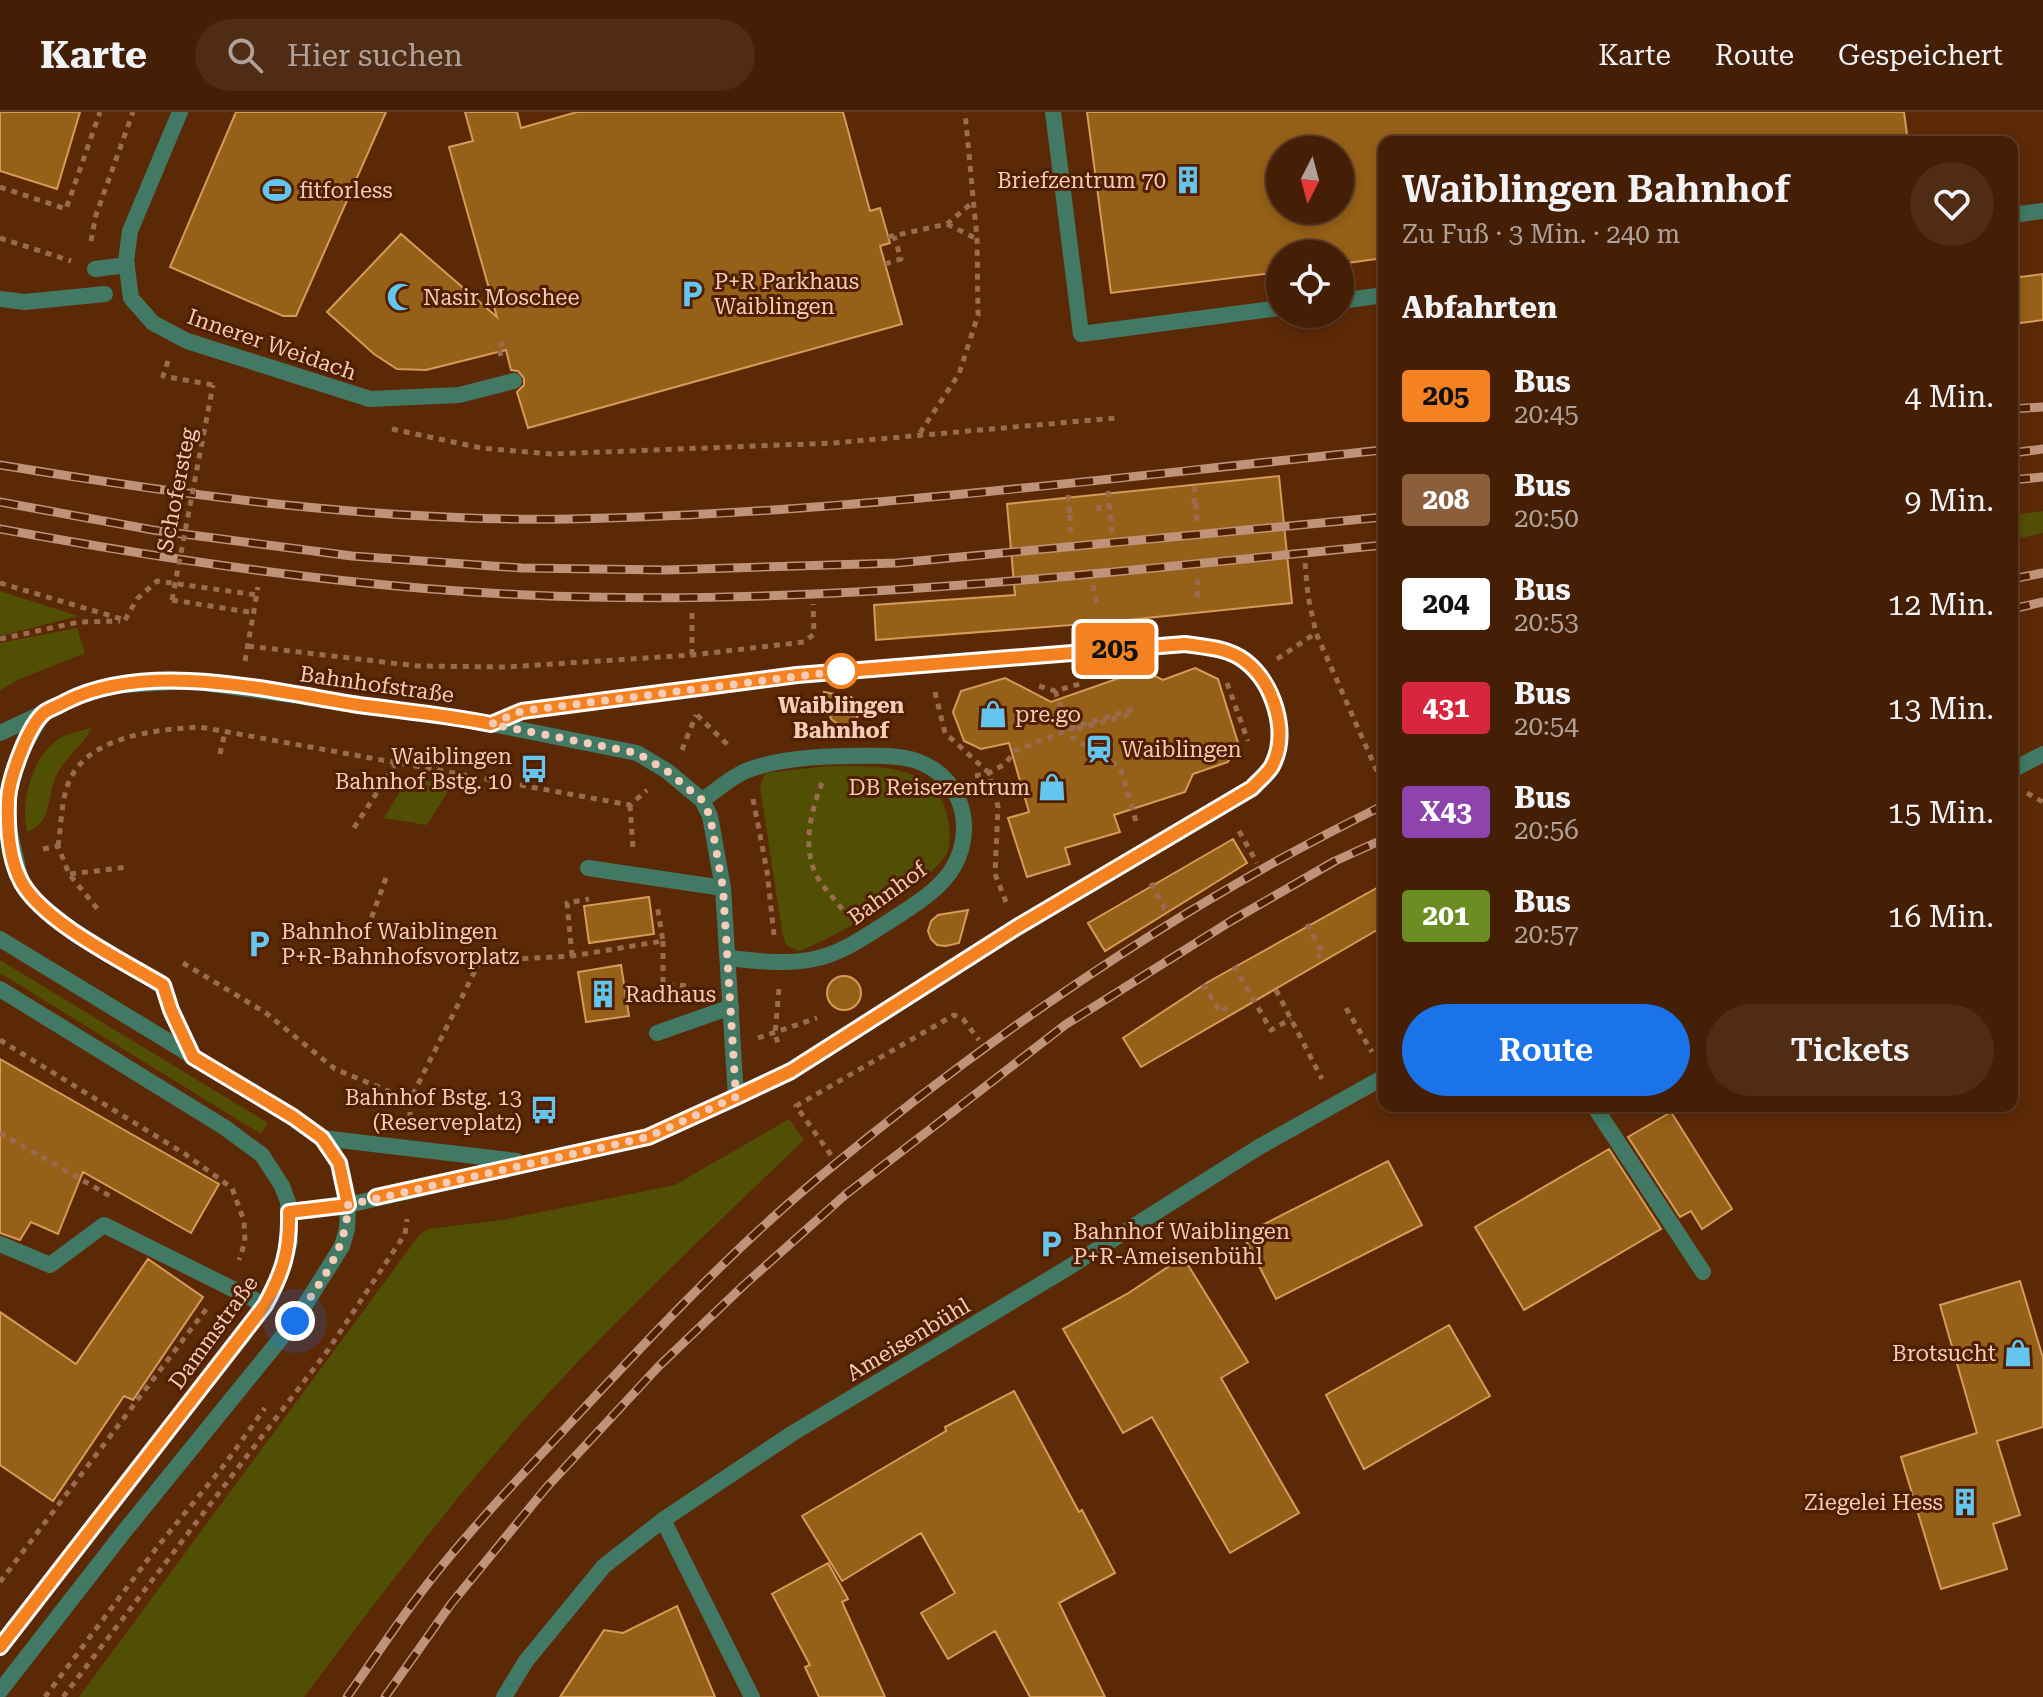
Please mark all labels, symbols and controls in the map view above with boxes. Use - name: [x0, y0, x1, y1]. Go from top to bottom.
- search box: [195, 19, 755, 91]
- text: Karte: [40, 33, 147, 77]
- icon: search: [223, 33, 267, 77]
- text: Hier suchen: [287, 38, 463, 73]
- text: Karte: [1598, 39, 1671, 72]
- text: Route: [1715, 39, 1794, 72]
- text: Gespeichert: [1838, 39, 2003, 72]
- north arrow: [1266, 136, 1354, 224]
- map controls: [1266, 136, 1354, 328]
- button: heart: [1910, 162, 1994, 246]
- building icon: Briefzentrum 70: [1173, 165, 1203, 195]
- text: Waiblingen Bahnhof: [1402, 167, 1790, 211]
- place label: Briefzentrum 70: [997, 168, 1166, 193]
- sports icon: fitforless: [262, 175, 292, 205]
- place label: fitforless: [299, 178, 393, 203]
- text: Zu Fuß · 3 Min. · 240 m: [1402, 219, 1680, 249]
- button: locate: [1266, 240, 1354, 328]
- place label: P+R Parkhaus Waiblingen: [714, 269, 859, 319]
- parking icon: P+R Parkhaus Waiblingen: [677, 279, 707, 309]
- mosque icon: Nasir Moschee: [386, 282, 416, 312]
- place label: Nasir Moschee: [423, 285, 580, 310]
- text: Abfahrten: [1402, 290, 1557, 325]
- street label: Innerer Weidach: [184, 304, 360, 385]
- text: Bus: [1514, 364, 1571, 399]
- text: 205: [1422, 379, 1470, 412]
- text: 4 Min.: [1904, 379, 1994, 414]
- text: 20:45: [1514, 399, 1579, 429]
- street label: Schofersteg: [152, 425, 201, 554]
- text: Bus: [1514, 468, 1571, 503]
- text: 208: [1422, 483, 1470, 516]
- text: 9 Min.: [1904, 483, 1994, 518]
- text: 20:50: [1514, 503, 1579, 533]
- text: Bus: [1514, 572, 1571, 607]
- text: 204: [1422, 587, 1470, 620]
- text: 12 Min.: [1888, 587, 1994, 622]
- text: 20:53: [1514, 607, 1579, 637]
- line badge: 205: [1069, 623, 1161, 675]
- text: 205: [1091, 632, 1139, 665]
- marker: Waiblingen Bahnhof: [824, 654, 858, 688]
- street label: Bahnhofstraße: [298, 661, 456, 708]
- text: Bus: [1514, 676, 1571, 711]
- text: 431: [1422, 691, 1470, 724]
- text: 13 Min.: [1888, 691, 1994, 726]
- place label: Waiblingen Bahnhof: [778, 693, 905, 743]
- shop icon: pre.go: [978, 699, 1008, 729]
- place label: pre.go: [1015, 702, 1081, 727]
- text: 20:54: [1514, 711, 1579, 741]
- station icon: Waiblingen: [1084, 734, 1114, 764]
- place label: Waiblingen: [1121, 737, 1242, 762]
- place label: Waiblingen Bahnhof Bstg. 10: [335, 744, 512, 794]
- bus stop icon: Waiblingen Bahnhof Bstg. 10: [519, 754, 549, 784]
- shop icon: DB Reisezentrum: [1037, 772, 1067, 802]
- place label: DB Reisezentrum: [849, 775, 1030, 800]
- text: Bus: [1514, 780, 1571, 815]
- text: X43: [1420, 795, 1472, 828]
- text: 15 Min.: [1888, 795, 1994, 830]
- text: 20:56: [1514, 815, 1579, 845]
- street label: Bahnhof: [843, 856, 933, 930]
- text: Bus: [1514, 884, 1571, 919]
- text: 201: [1422, 899, 1470, 932]
- text: 16 Min.: [1888, 899, 1994, 934]
- place label: Bahnhof Waiblingen P+R-Bahnhofsvorplatz: [281, 919, 519, 969]
- text: 20:57: [1514, 919, 1579, 949]
- parking icon: Bahnhof Waiblingen P+R-Bahnhofsvorplatz: [244, 929, 274, 959]
- building icon: Radhaus: [588, 979, 618, 1009]
- place label: Radhaus: [625, 982, 716, 1007]
- button: Route: [1402, 1004, 1690, 1096]
- button: Tickets: [1706, 1004, 1994, 1096]
- place label: Bahnhof Bstg. 13 (Reserveplatz): [345, 1085, 522, 1135]
- bus stop icon: Bahnhof Bstg. 13 (Reserveplatz): [529, 1095, 559, 1125]
- place label: Bahnhof Waiblingen P+R-Ameisenbühl: [1073, 1219, 1290, 1269]
- parking icon: Bahnhof Waiblingen P+R-Ameisenbühl: [1036, 1229, 1066, 1259]
- street label: Dammstraße: [164, 1271, 263, 1394]
- street label: Ameisenbühl: [842, 1293, 975, 1386]
- your location: [275, 1301, 315, 1341]
- shop icon: Brotsucht: [2003, 1338, 2033, 1368]
- place label: Brotsucht: [1892, 1341, 1996, 1366]
- building icon: Ziegelei Hess: [1950, 1487, 1980, 1517]
- place label: Ziegelei Hess: [1804, 1490, 1943, 1515]

